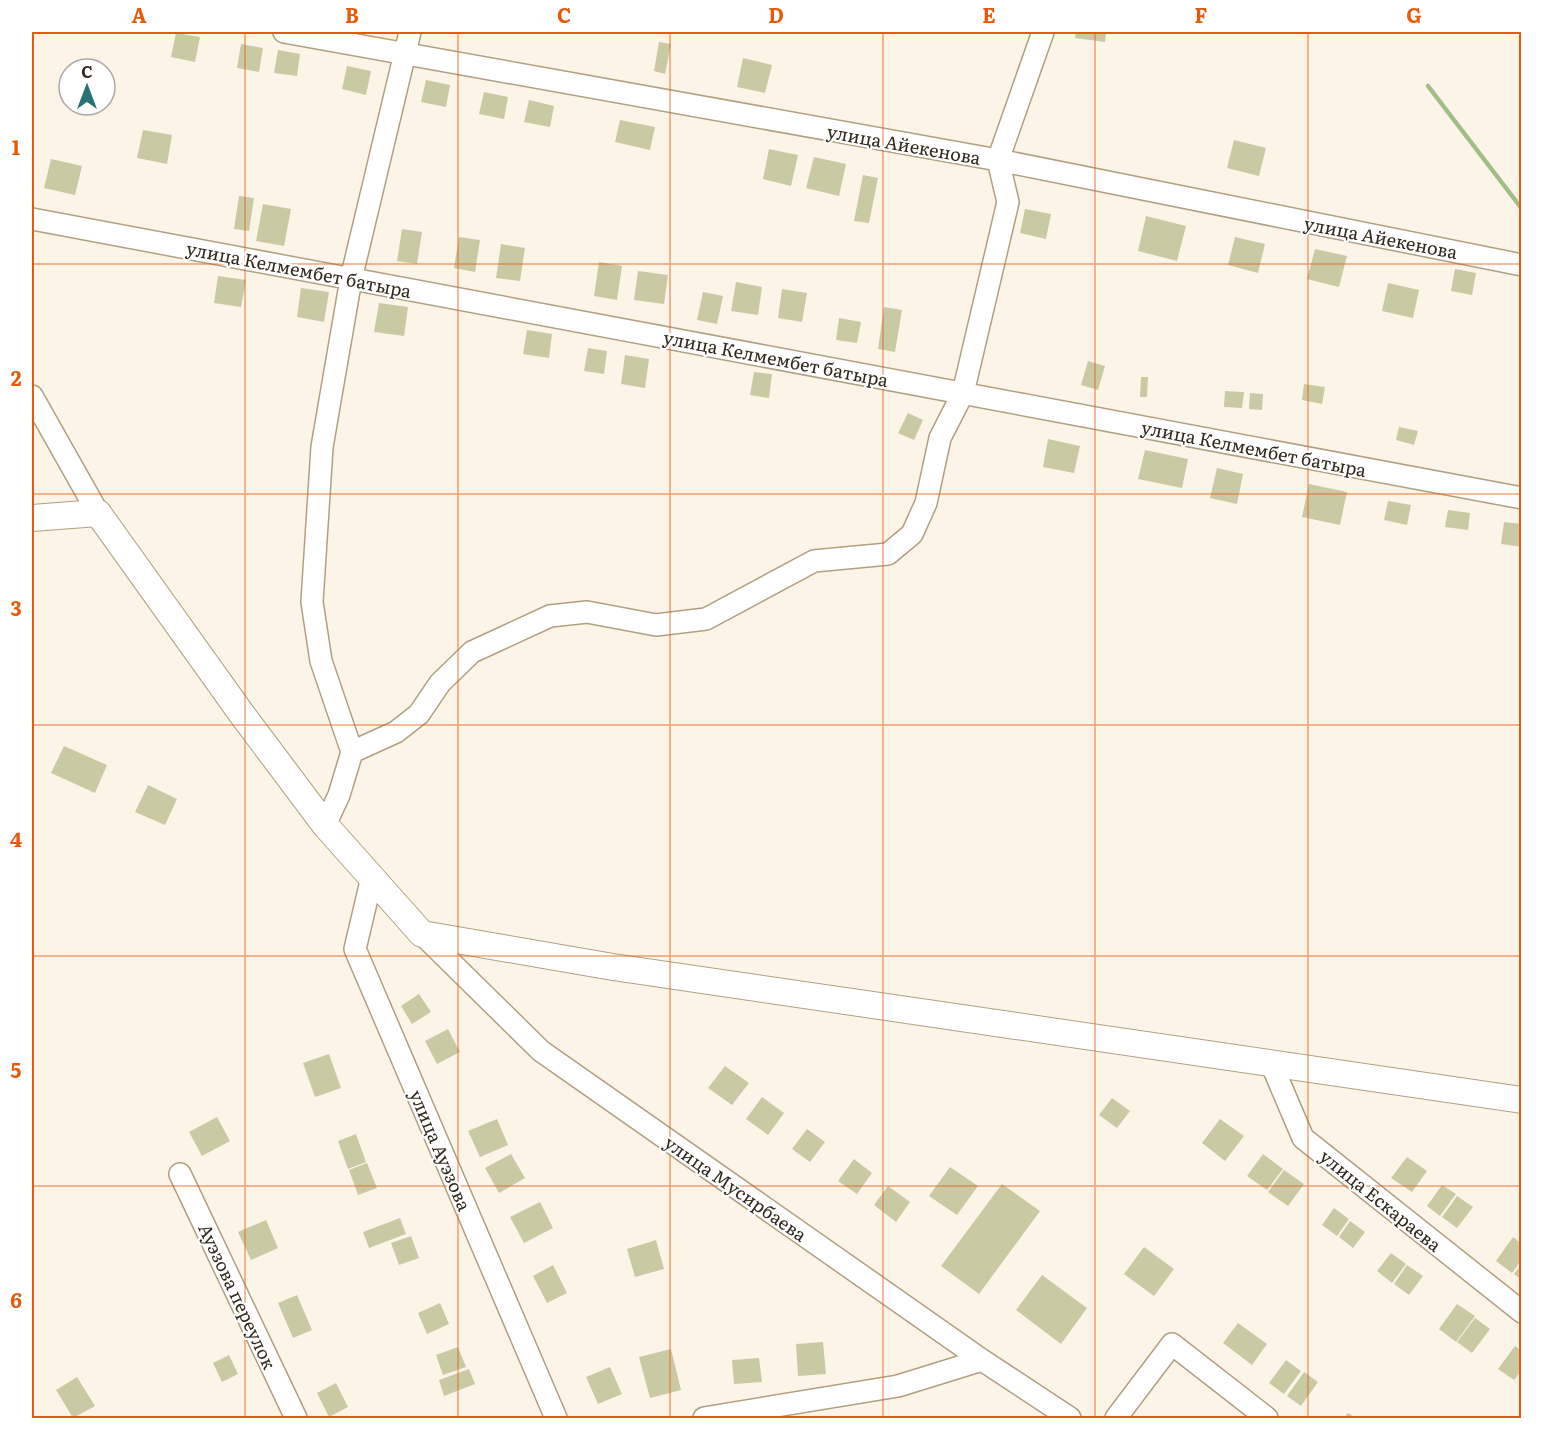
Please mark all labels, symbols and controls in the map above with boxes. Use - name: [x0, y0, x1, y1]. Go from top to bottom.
- text: A: [131, 0, 147, 29]
- text: B: [345, 0, 359, 29]
- text: C: [557, 0, 571, 29]
- text: D: [768, 0, 784, 29]
- text: E: [982, 0, 996, 29]
- text: F: [1195, 0, 1208, 29]
- text: G: [1406, 0, 1422, 29]
- north arrow: [57, 57, 117, 117]
- text: С: [81, 59, 93, 83]
- street label: улица Айекенова: [825, 117, 983, 171]
- text: 1: [12, 131, 20, 161]
- street label: улица Айекенова: [1302, 209, 1460, 265]
- street label: улица Келмембет батыра: [184, 234, 414, 304]
- street label: улица Келмембет батыра: [661, 323, 891, 393]
- text: 2: [11, 362, 22, 392]
- street label: улица Келмембет батыра: [1139, 413, 1369, 483]
- text: 3: [10, 592, 22, 622]
- text: 4: [10, 823, 22, 853]
- text: 5: [11, 1054, 22, 1084]
- street label: улица Ауэзова: [403, 1085, 479, 1215]
- street label: улица Мусирбаева: [659, 1129, 813, 1248]
- street label: улица Ескараева: [1314, 1142, 1448, 1258]
- street label: Ауэзова переулок: [192, 1219, 284, 1374]
- text: 6: [10, 1284, 22, 1314]

